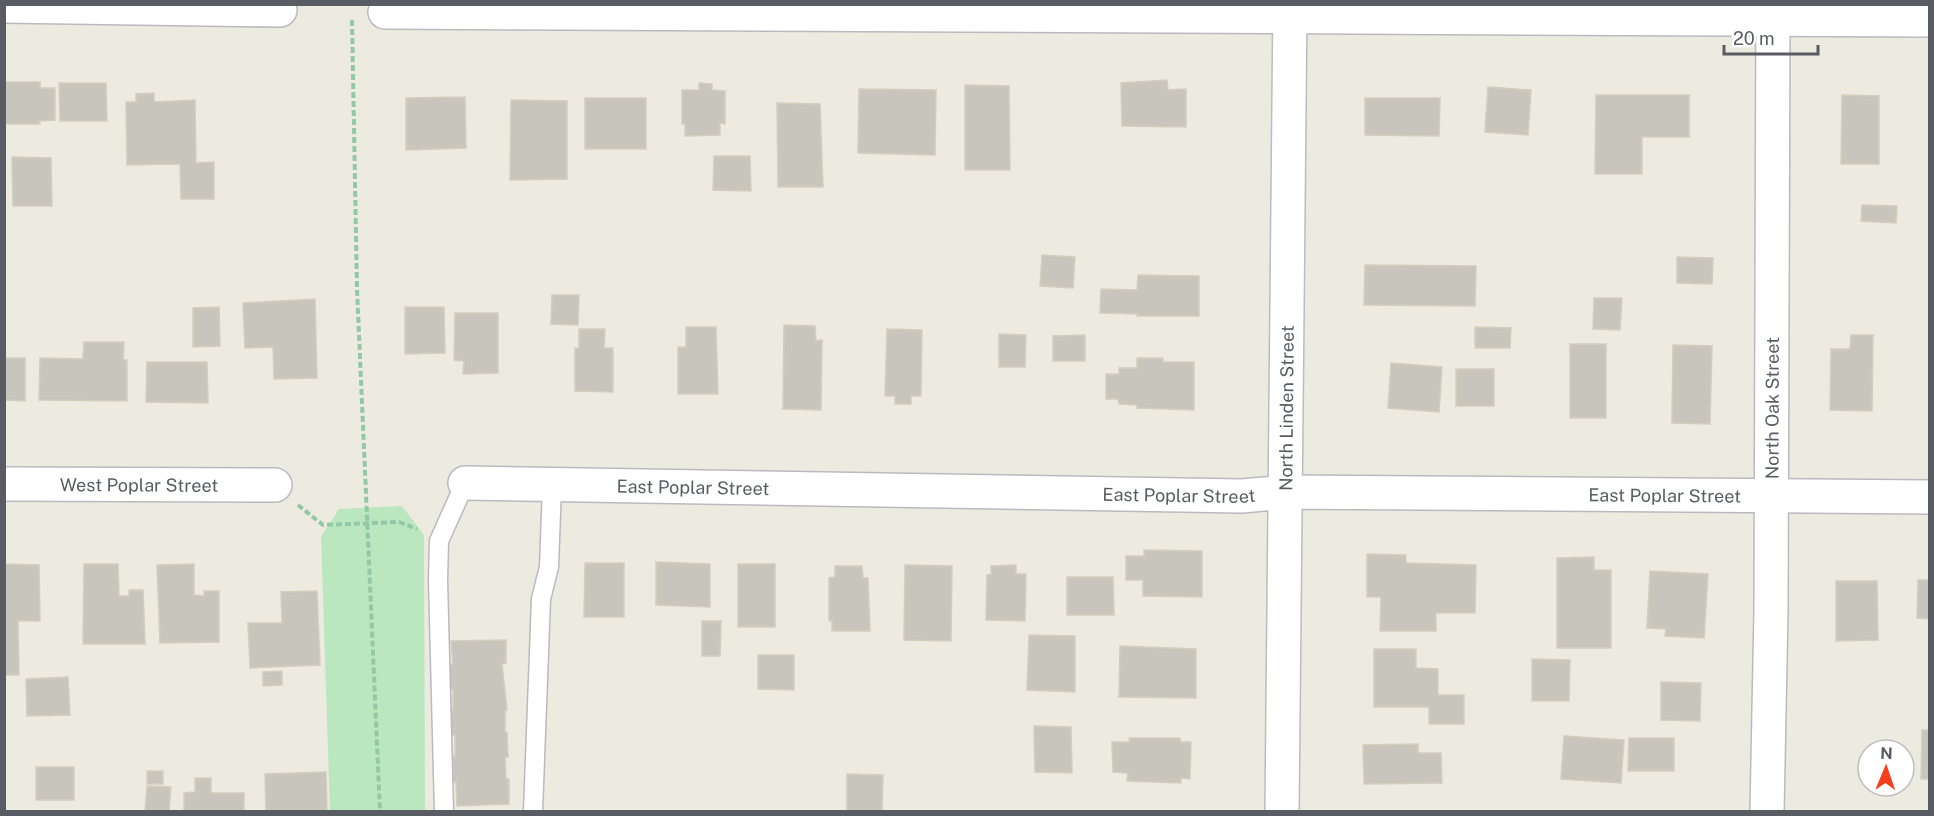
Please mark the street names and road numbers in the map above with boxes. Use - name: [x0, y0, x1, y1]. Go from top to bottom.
- street label: North Linden Street: [1275, 325, 1297, 491]
- street label: North Oak Street: [1761, 337, 1782, 479]
- street label: West Poplar Street: [60, 474, 218, 495]
- street label: East Poplar Street: [616, 475, 770, 499]
- street label: East Poplar Street: [1102, 483, 1256, 507]
- street label: East Poplar Street: [1588, 484, 1741, 506]

